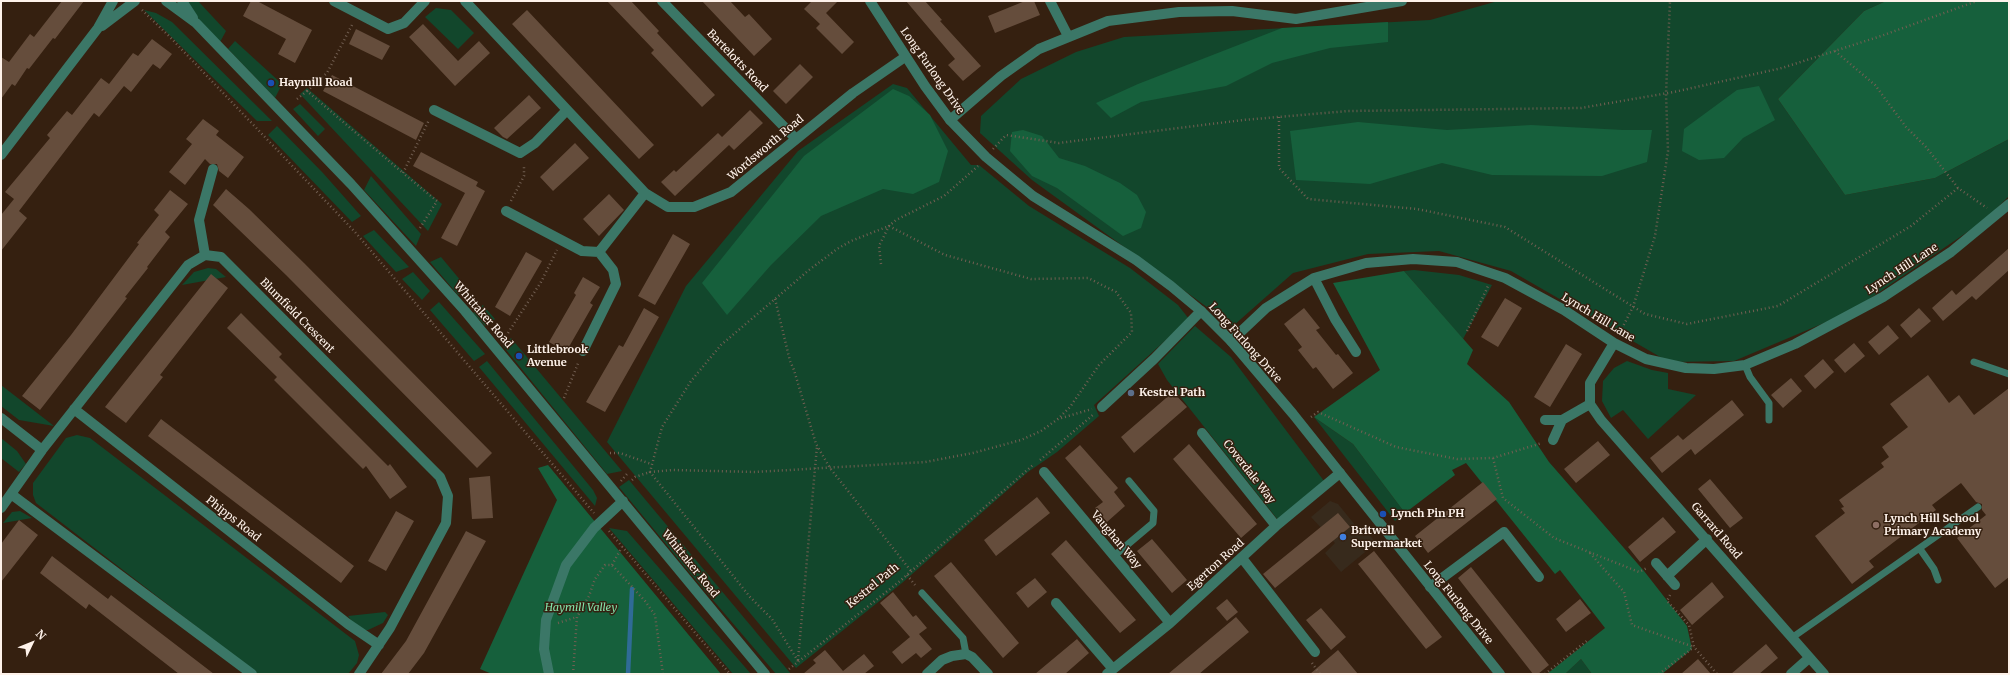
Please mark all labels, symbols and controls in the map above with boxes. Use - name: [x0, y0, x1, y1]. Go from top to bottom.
- street label: Long Furlong Drive: [897, 25, 967, 117]
- street label: Bartelotts Road: [704, 27, 770, 95]
- place label: Haymill Road: [279, 76, 353, 90]
- marker: Haymill Road: [266, 78, 276, 88]
- street label: Wordsworth Road: [725, 112, 807, 184]
- street label: Lynch Hill Lane: [1864, 241, 1940, 297]
- street label: Blumfield Crescent: [257, 276, 337, 356]
- street label: Whittaker Road: [451, 279, 515, 351]
- street label: Lynch Hill Lane: [1559, 291, 1637, 345]
- street label: Long Furlong Drive: [1206, 300, 1284, 386]
- place label: Littlebrook Avenue: [527, 343, 588, 369]
- marker: Littlebrook Avenue: [514, 351, 524, 361]
- place label: Kestrel Path: [1139, 386, 1205, 400]
- marker: Kestrel Path: [1126, 388, 1136, 398]
- street label: Coverdale Way: [1220, 438, 1278, 506]
- street label: Phipps Road: [203, 494, 263, 544]
- street label: Garrard Road: [1688, 500, 1744, 562]
- place label: Lynch Pin PH: [1391, 507, 1464, 521]
- street label: Vaughan Way: [1088, 508, 1144, 572]
- marker: Lynch Pin PH: [1378, 509, 1388, 519]
- place label: Lynch Hill School Primary Academy: [1884, 512, 1981, 538]
- marker: Lynch Hill School Primary Academy: [1871, 520, 1881, 530]
- place label: Britwell Supermarket: [1351, 524, 1422, 550]
- street label: Whittaker Road: [659, 528, 721, 600]
- marker: Britwell Supermarket: [1338, 532, 1348, 542]
- street label: Egerton Road: [1185, 536, 1247, 594]
- street label: Long Furlong Drive: [1421, 559, 1495, 647]
- street label: Kestrel Path: [844, 561, 902, 611]
- park label: Haymill Valley: [545, 601, 617, 615]
- north arrow: [12, 623, 52, 663]
- text: N: [33, 627, 49, 643]

